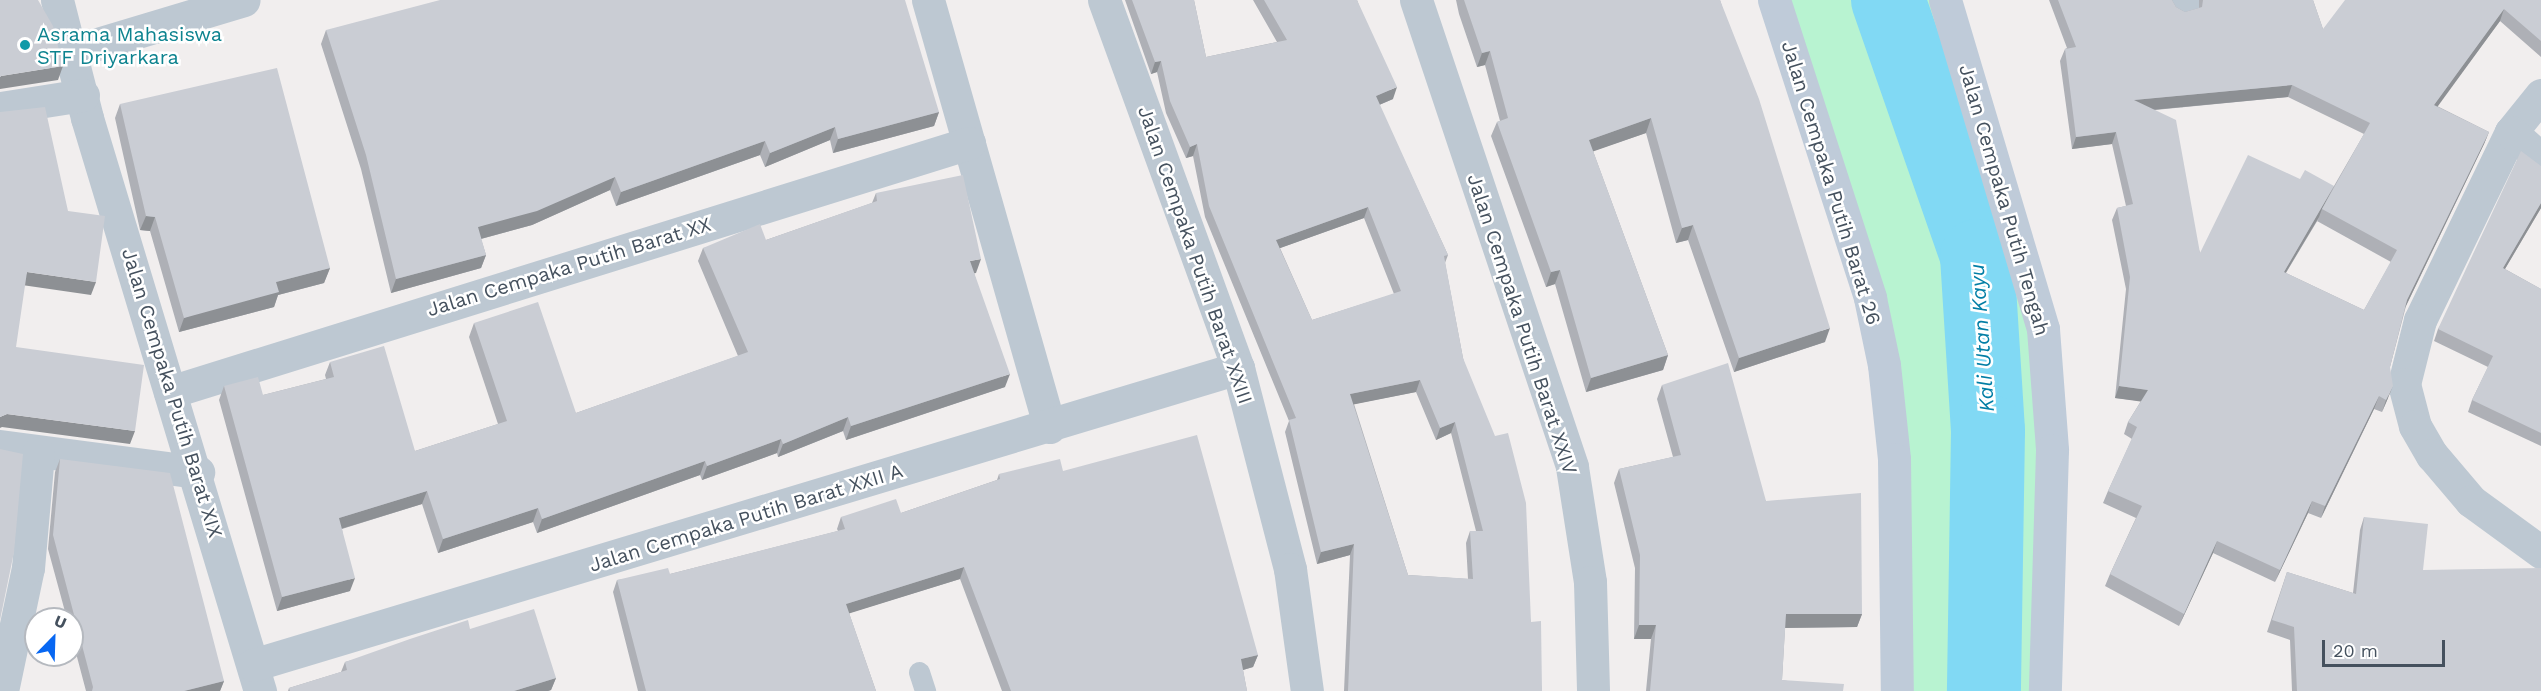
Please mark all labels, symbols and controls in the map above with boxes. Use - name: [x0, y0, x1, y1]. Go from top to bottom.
- place label: Asrama Mahasiswa STF Driyarkara: [37, 22, 223, 69]
- marker: Asrama Mahasiswa STF Driyarkara: [18, 38, 32, 52]
- street label: Jalan Cempaka Putih Barat 26: [1776, 38, 1886, 328]
- street label: Jalan Cempaka Putih Tengah: [1954, 61, 2054, 339]
- street label: Jalan Cempaka Putih Barat XXIII: [1133, 103, 1257, 407]
- street label: Jalan Cempaka Putih Barat XXIV: [1462, 170, 1582, 478]
- street label: Jalan Cempaka Putih Barat XX: [424, 212, 714, 322]
- street label: Jalan Cempaka Putih Barat XIX: [116, 245, 228, 541]
- water label: Kali Utan Kayu: [1964, 263, 2000, 413]
- street label: Jalan Cempaka Putih Barat XXII A: [586, 459, 906, 577]
- north arrow: [24, 607, 84, 667]
- text: U: [51, 611, 69, 633]
- scale bar: [2325, 628, 2448, 666]
- text: 20 m: [2333, 640, 2378, 661]

